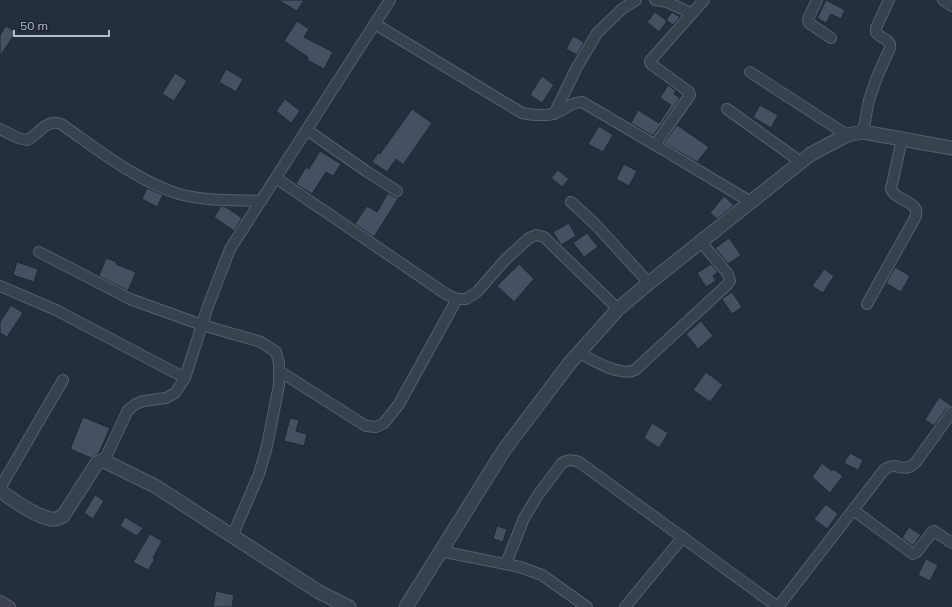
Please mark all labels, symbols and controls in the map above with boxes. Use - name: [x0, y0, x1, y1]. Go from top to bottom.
- scale bar: [14, 12, 109, 38]
- text: 50 m: [20, 18, 48, 33]

